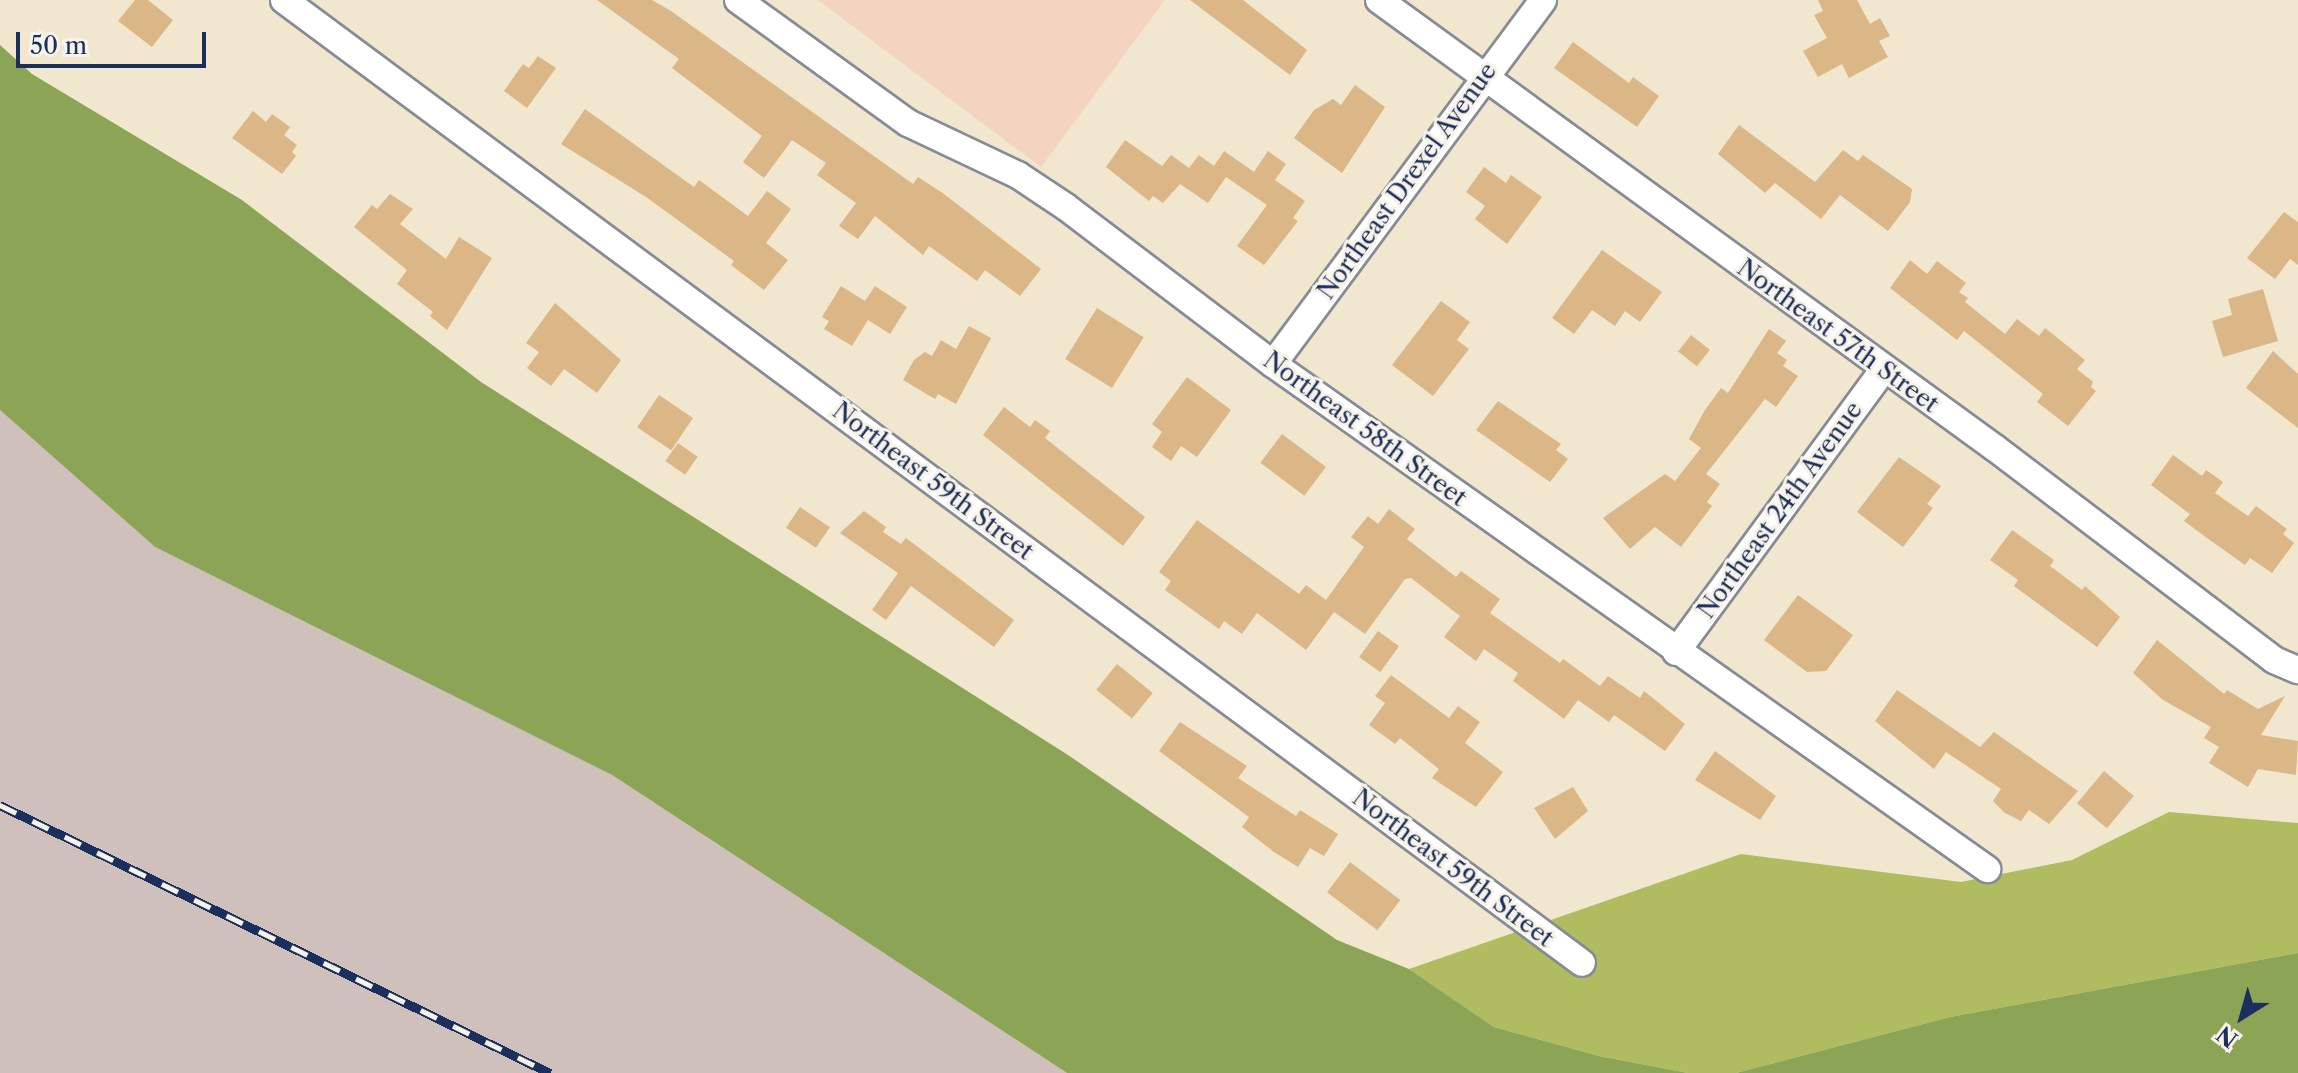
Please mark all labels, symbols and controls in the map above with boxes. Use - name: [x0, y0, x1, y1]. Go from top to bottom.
- scale bar: [20, 16, 210, 66]
- text: 50 m: [30, 31, 87, 60]
- street label: Northeast Drexel Avenue: [1311, 57, 1503, 305]
- street label: Northeast 57th Street: [1732, 253, 1944, 419]
- street label: Northeast 58th Street: [1258, 346, 1472, 512]
- street label: Northeast 59th Street: [827, 396, 1039, 566]
- street label: Northeast 24th Avenue: [1691, 396, 1869, 624]
- street label: Northeast 59th Street: [1347, 783, 1559, 953]
- north arrow: [2202, 977, 2282, 1057]
- text: N: [2211, 1020, 2243, 1053]

